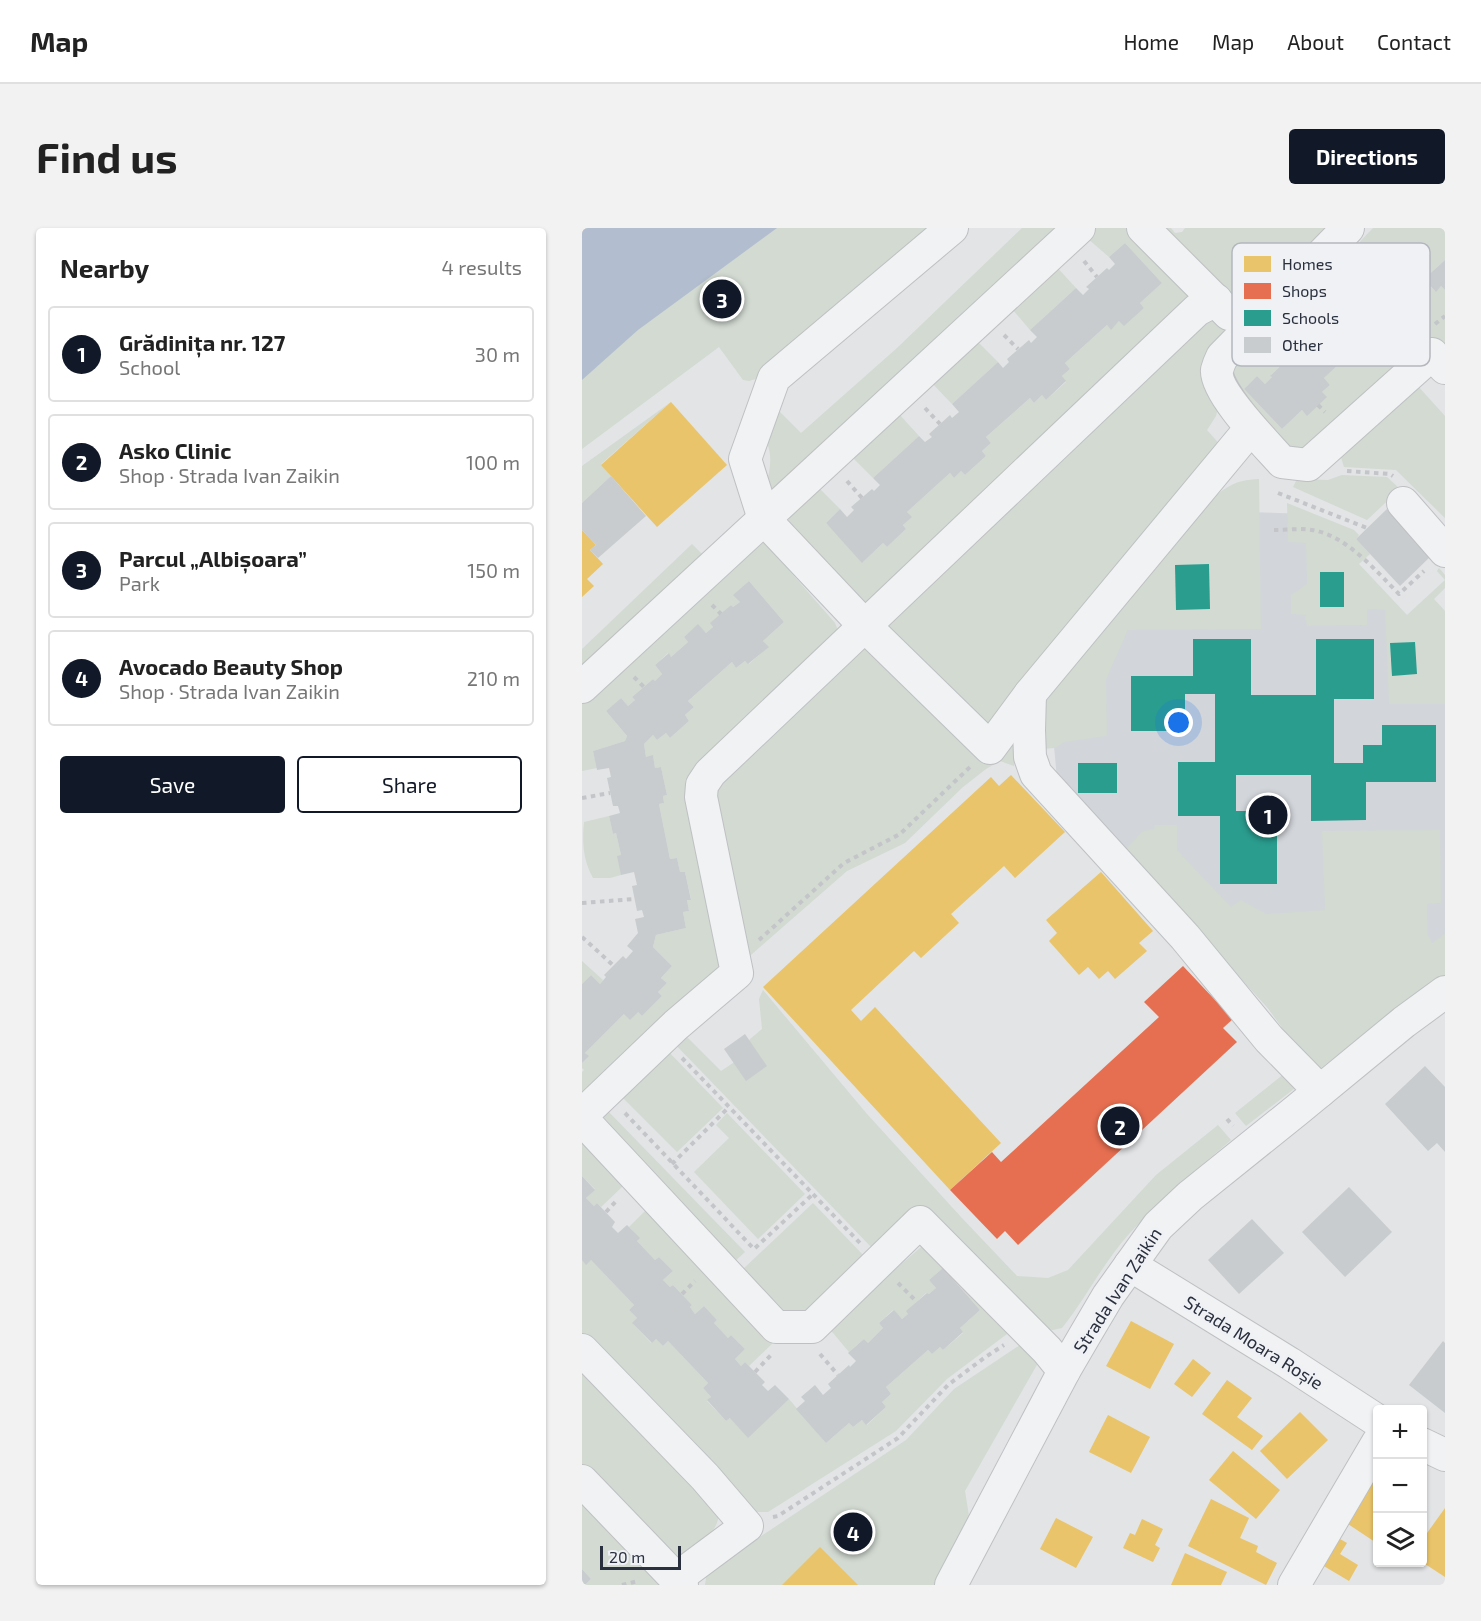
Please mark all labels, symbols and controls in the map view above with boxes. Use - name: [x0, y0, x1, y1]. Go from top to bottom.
- text: Map: [30, 24, 88, 58]
- text: Home: [1123, 29, 1179, 54]
- text: Map: [1212, 29, 1254, 54]
- text: About: [1287, 29, 1344, 54]
- text: Contact: [1377, 29, 1451, 54]
- button: Directions: [1289, 129, 1445, 184]
- text: Find us: [36, 131, 178, 181]
- legend: [1232, 243, 1430, 366]
- text: Nearby: [60, 252, 149, 283]
- text: Homes: [1282, 254, 1333, 273]
- text: 4 results: [442, 255, 522, 279]
- pin: 3: [702, 276, 742, 322]
- text: Shops: [1282, 281, 1327, 300]
- text: Schools: [1282, 308, 1339, 327]
- text: Grădinița nr. 127: [119, 329, 285, 355]
- text: Other: [1282, 335, 1324, 354]
- text: 1: [77, 342, 86, 366]
- text: 30 m: [475, 342, 520, 366]
- text: School: [119, 355, 180, 379]
- text: Asko Clinic: [119, 437, 231, 463]
- text: 2: [76, 450, 87, 474]
- text: 100 m: [466, 450, 520, 474]
- text: Shop · Strada Ivan Zaikin: [119, 463, 340, 487]
- text: Parcul „Albișoara”: [119, 545, 307, 571]
- text: 3: [76, 558, 87, 582]
- text: 150 m: [467, 558, 520, 582]
- text: Park: [119, 571, 160, 595]
- text: Avocado Beauty Shop: [119, 653, 343, 679]
- text: 4: [75, 666, 88, 690]
- text: 210 m: [467, 666, 520, 690]
- text: Shop · Strada Ivan Zaikin: [119, 679, 340, 703]
- your location: [1164, 708, 1193, 737]
- button: Save: [60, 756, 285, 813]
- button: Share: [297, 756, 522, 813]
- pin: 1: [1248, 792, 1288, 838]
- pin: 2: [1100, 1104, 1140, 1148]
- street label: Strada Ivan Zaikin: [1068, 1223, 1166, 1357]
- street label: Strada Moara Roșie: [1180, 1290, 1328, 1394]
- map controls: [1373, 1405, 1427, 1567]
- button: +: [1373, 1405, 1427, 1459]
- button: −: [1373, 1459, 1427, 1513]
- pin: 4: [834, 1510, 872, 1554]
- button: layers: [1373, 1513, 1427, 1567]
- scale bar: [600, 1543, 681, 1570]
- text: 20 m: [609, 1547, 645, 1566]

